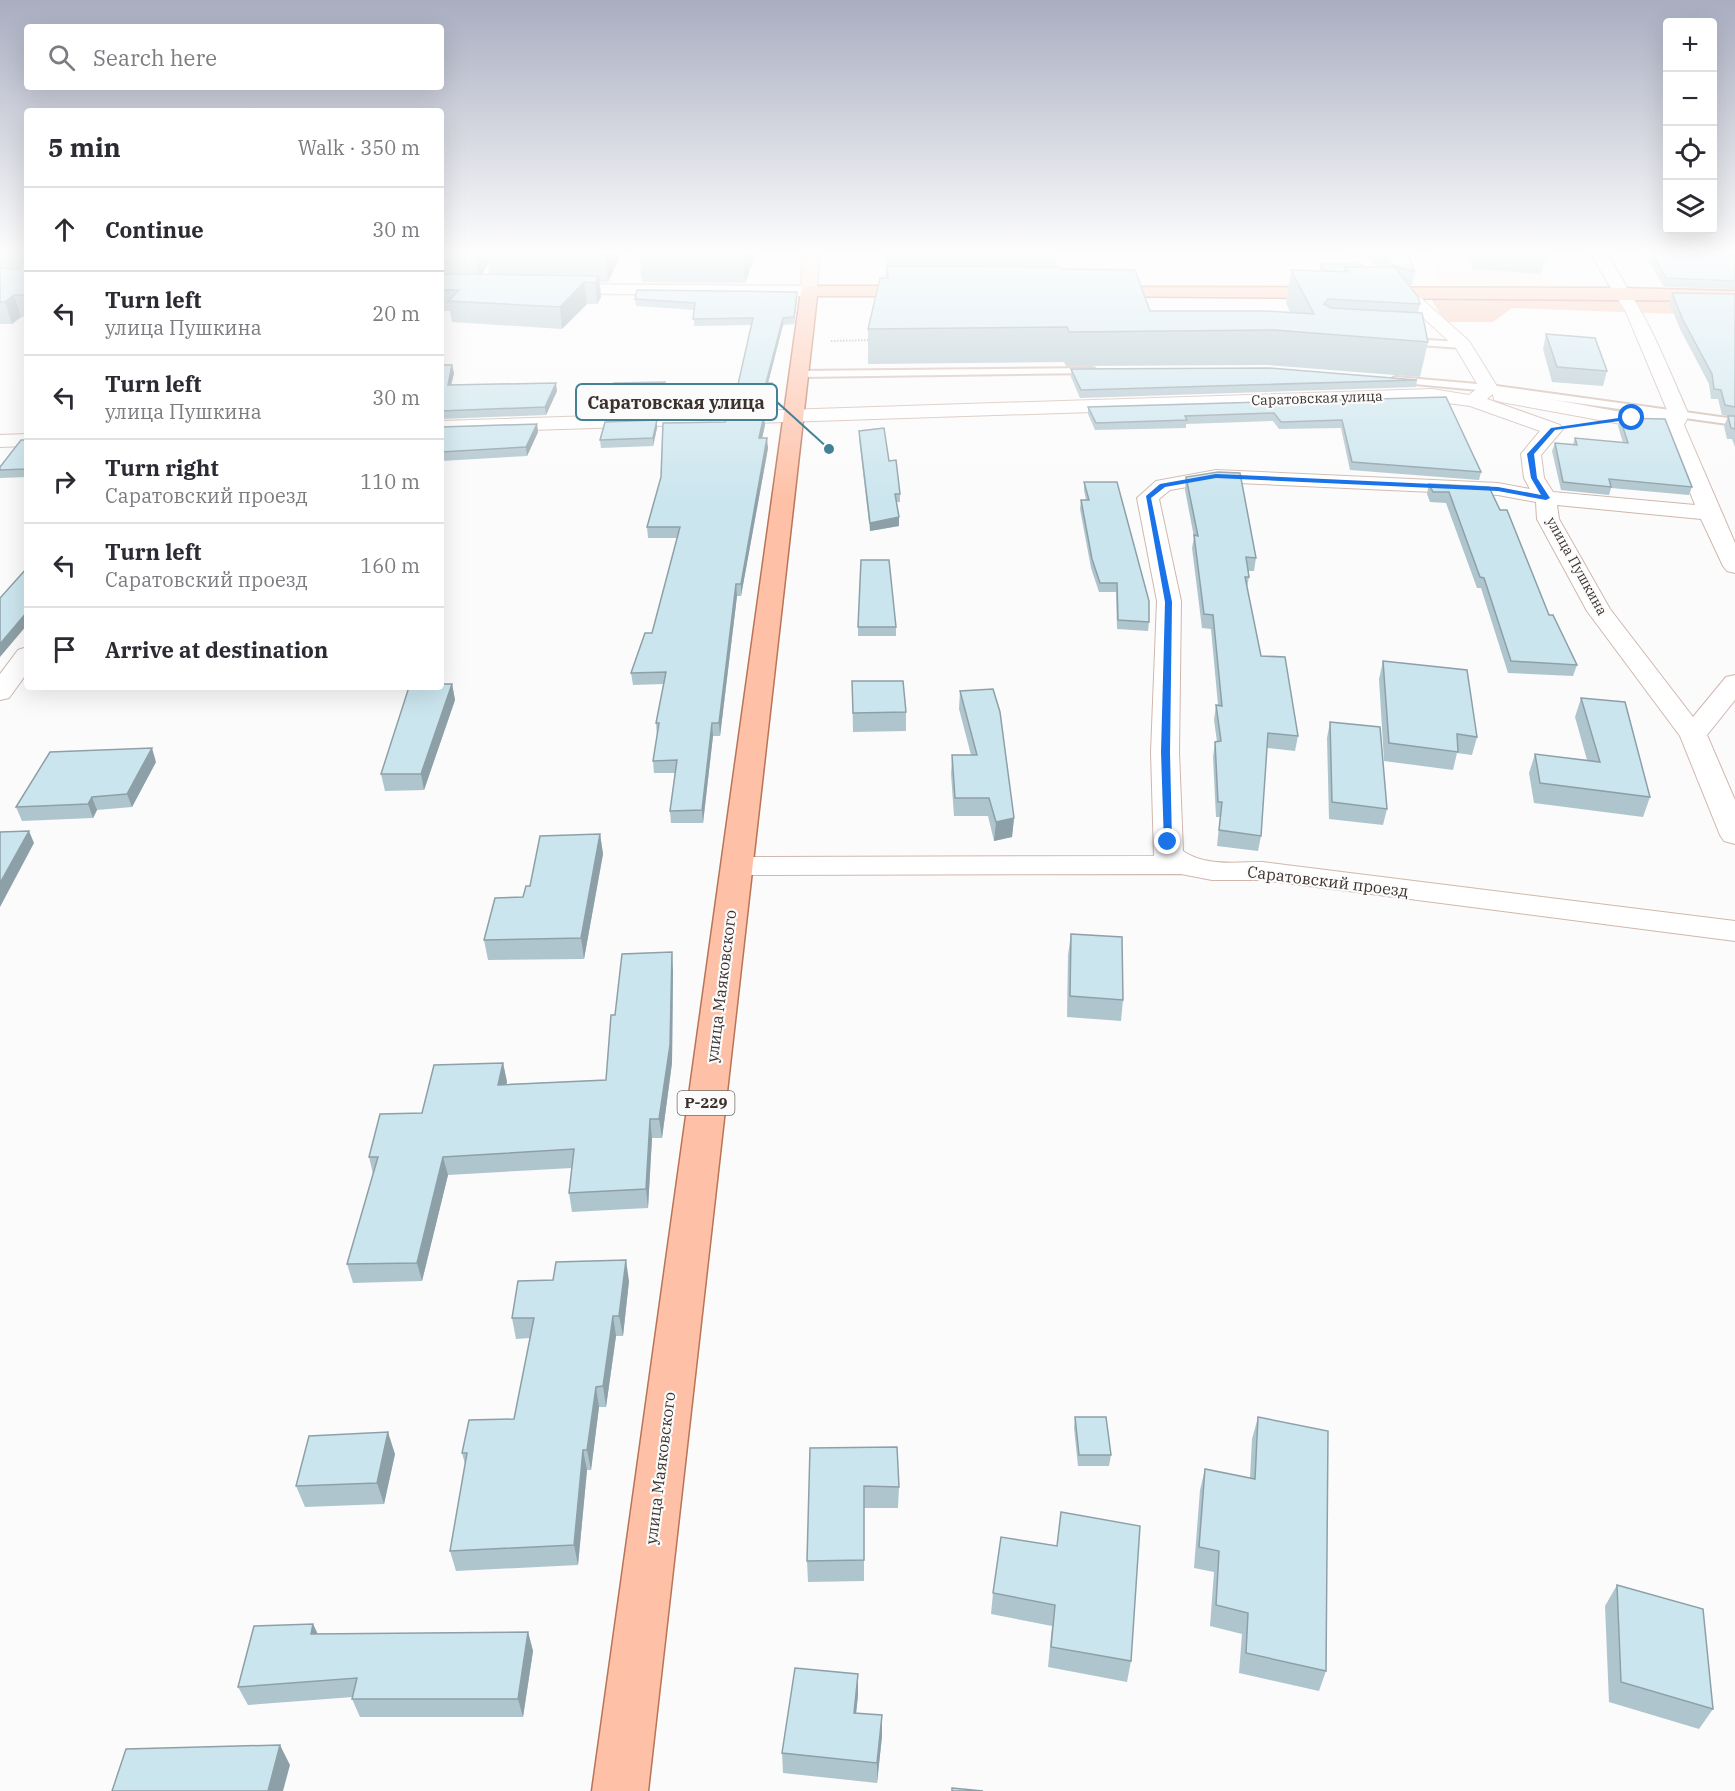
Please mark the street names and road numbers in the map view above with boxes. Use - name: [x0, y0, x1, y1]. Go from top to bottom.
- street label: Саратовская улица: [1251, 387, 1383, 409]
- street label: улица Пушкина: [1543, 514, 1612, 619]
- street label: Саратовский проезд: [1246, 861, 1410, 901]
- street label: улица Маяковского: [702, 909, 740, 1063]
- road number: Р-229: [678, 1091, 734, 1115]
- street label: улица Маяковского: [641, 1391, 679, 1545]

